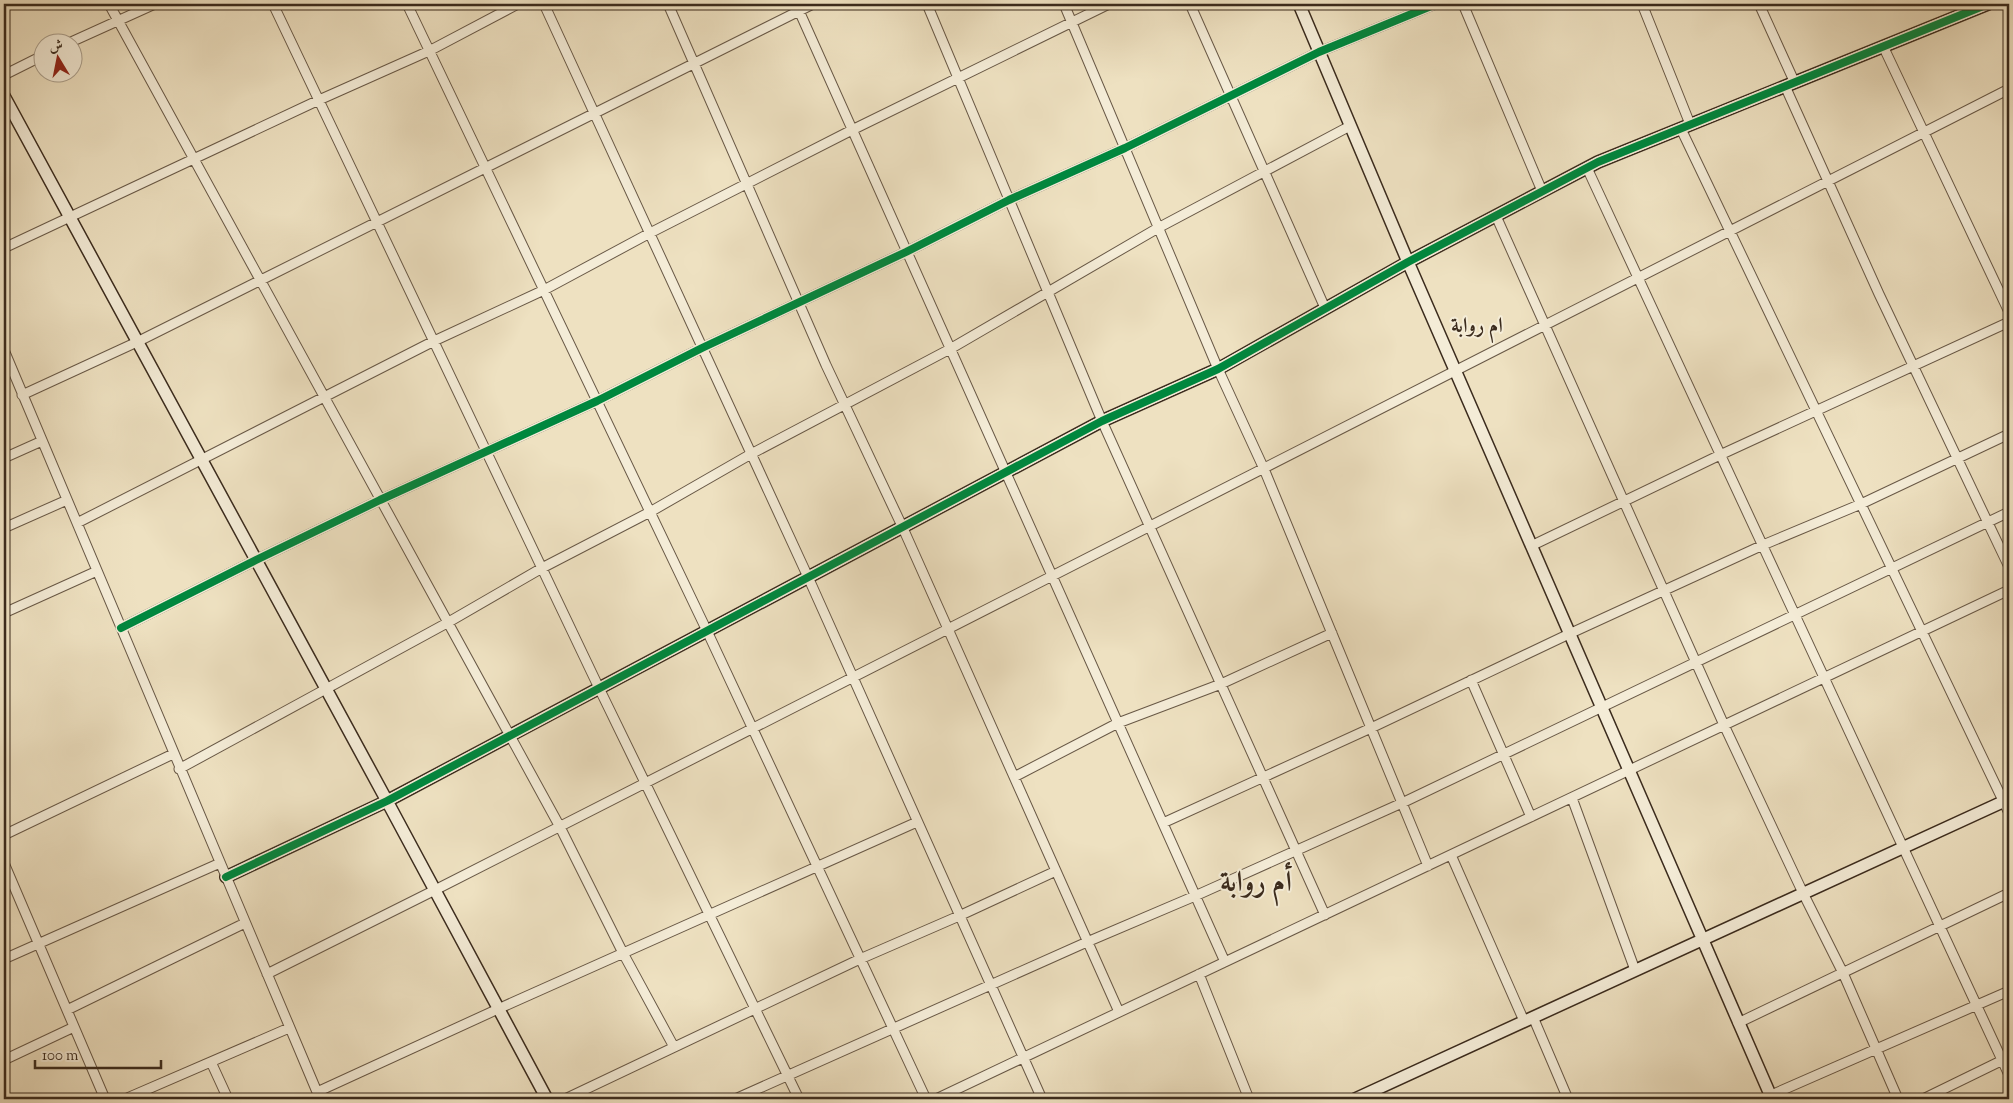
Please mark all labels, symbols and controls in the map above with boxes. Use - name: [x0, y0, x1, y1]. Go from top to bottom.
- north arrow: [32, 32, 82, 82]
- text: ش: [48, 36, 65, 58]
- district label: ام روابة: [1451, 312, 1503, 344]
- district label: أم روابة: [1220, 861, 1292, 907]
- scale bar: [35, 1038, 161, 1070]
- text: 100 m: [42, 1046, 79, 1067]

